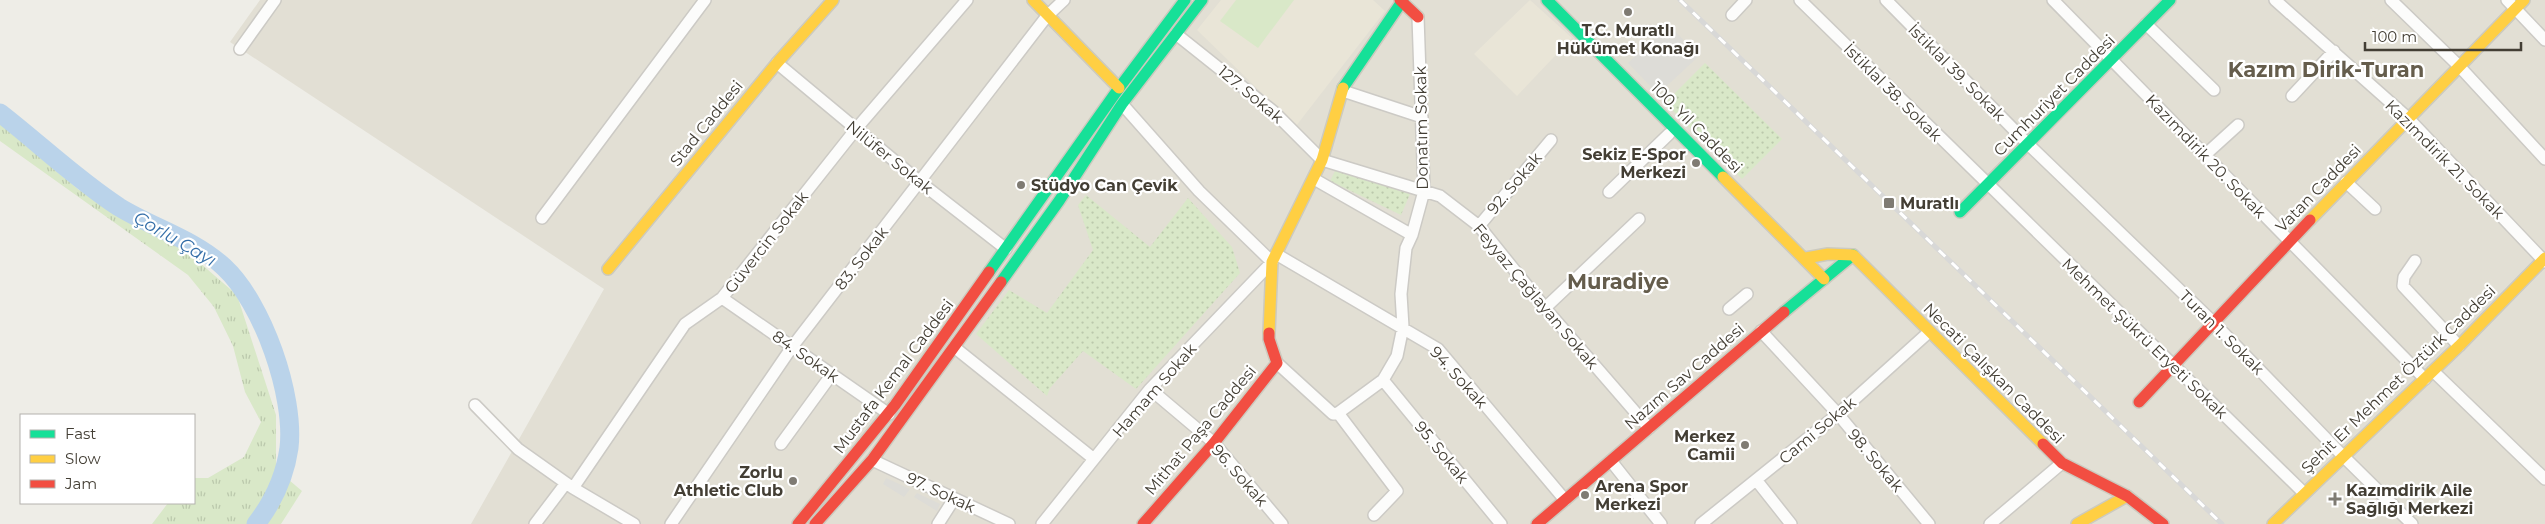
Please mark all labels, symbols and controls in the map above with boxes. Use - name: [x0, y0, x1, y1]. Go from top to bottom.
- marker: T.C. Muratlı Hükümet Konağı: [1622, 6, 1634, 18]
- street label: İstiklal 39. Sokak: [1904, 20, 2010, 125]
- scale bar: [2365, 20, 2521, 52]
- place label: T.C. Muratlı Hükümet Konağı: [1557, 21, 1699, 58]
- text: 100 m: [2372, 27, 2417, 46]
- street label: Cumhuriyet Caddesi: [1990, 31, 2119, 160]
- street label: İstiklal 38. Sokak: [1840, 39, 1946, 146]
- district label: Kazım Dirik-Turan: [2228, 57, 2424, 82]
- street label: 127. Sokak: [1214, 62, 1287, 127]
- street label: Donatım Sokak: [1411, 66, 1432, 190]
- street label: Stad Caddesi: [666, 77, 747, 170]
- street label: 100. Yıl Caddesi: [1647, 78, 1746, 177]
- street label: Kazımdirik 20. Sokak: [2142, 90, 2270, 223]
- street label: Kazımdirik 21. Sokak: [2381, 96, 2508, 223]
- street label: Nilüfer Sokak: [842, 117, 937, 198]
- street label: Vatan Caddesi: [2272, 141, 2365, 236]
- place label: Sekiz E-Spor Merkezi: [1582, 145, 1686, 182]
- street label: 92. Sokak: [1483, 148, 1546, 218]
- marker: Sekiz E-Spor Merkezi: [1690, 157, 1702, 169]
- place label: Stüdyo Can Çevik: [1031, 176, 1178, 195]
- marker: Stüdyo Can Çevik: [1015, 179, 1027, 191]
- street label: Güvercin Sokak: [721, 187, 812, 297]
- place label: Muratlı: [1900, 194, 1959, 213]
- marker: Muratlı: [1882, 196, 1896, 210]
- water label: Çorlu Çayı: [130, 207, 220, 271]
- street label: Feyyaz Çağlayan Sokak: [1469, 220, 1602, 373]
- street label: 83. Sokak: [831, 223, 892, 294]
- street label: Mehmet Şükrü Eryeti Sokak: [2058, 254, 2232, 423]
- district label: Muradiye: [1567, 269, 1669, 294]
- street label: Şehit Er Mehmet Öztürk Caddesi: [2297, 281, 2499, 477]
- street label: Turan 1. Sokak: [2175, 286, 2268, 379]
- street label: Mustafa Kemal Caddesi: [829, 295, 958, 457]
- street label: Necati Çalışkan Caddesi: [1919, 299, 2068, 448]
- street label: Nazım Sav Caddesi: [1621, 319, 1748, 433]
- street label: 84. Sokak: [769, 327, 843, 387]
- street label: Hamam Sokak: [1108, 339, 1201, 441]
- street label: 94. Sokak: [1426, 343, 1492, 412]
- street label: Mithat Paşa Caddesi: [1141, 362, 1260, 499]
- street label: Cami Sokak: [1775, 392, 1860, 468]
- legend: [20, 414, 195, 504]
- street label: 95. Sokak: [1411, 417, 1473, 488]
- text: Fast: [65, 424, 96, 443]
- street label: 98. Sokak: [1844, 425, 1908, 496]
- place label: Merkez Camii: [1674, 427, 1735, 464]
- marker: Merkez Camii: [1739, 439, 1751, 451]
- street label: 96. Sokak: [1208, 441, 1272, 510]
- text: Slow: [65, 449, 101, 468]
- place label: Zorlu Athletic Club: [673, 463, 783, 500]
- street label: 97. Sokak: [903, 468, 979, 517]
- text: Jam: [64, 474, 97, 493]
- marker: Zorlu Athletic Club: [787, 475, 799, 487]
- place label: Arena Spor Merkezi: [1594, 477, 1688, 514]
- place label: Kazımdirik Aile Sağlığı Merkezi: [2346, 481, 2473, 518]
- marker: Arena Spor Merkezi: [1579, 489, 1591, 501]
- marker: Kazımdirik Aile Sağlığı Merkezi: [2328, 492, 2342, 506]

